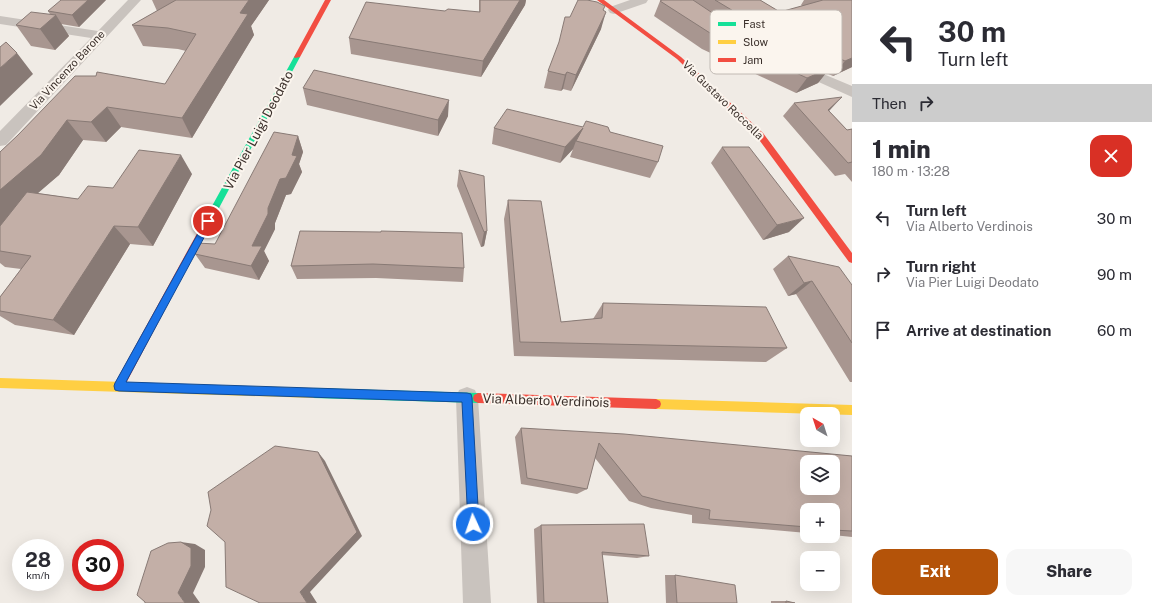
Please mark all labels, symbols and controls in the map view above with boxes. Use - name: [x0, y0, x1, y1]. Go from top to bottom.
- legend: [710, 10, 842, 74]
- text: 30 m: [938, 15, 1006, 48]
- icon: left: [872, 16, 924, 68]
- text: Fast: [743, 18, 765, 30]
- street label: Via Vincenzo Barone: [27, 28, 107, 112]
- text: Slow: [743, 36, 769, 48]
- text: Turn left: [938, 49, 1008, 70]
- text: Jam: [743, 54, 763, 66]
- street label: Via Gustavo Roccella: [680, 58, 766, 142]
- street label: Via Pier Luigi Deodato: [221, 68, 296, 192]
- icon: right: [915, 92, 937, 114]
- text: Then: [872, 95, 907, 112]
- text: 1 min: [872, 135, 931, 163]
- button: close: [1090, 135, 1132, 177]
- text: 180 m · 13:28: [872, 164, 950, 179]
- text: Turn left: [906, 202, 967, 219]
- pin: [191, 204, 225, 238]
- icon: left: [872, 207, 894, 229]
- icon: arrive: [197, 210, 219, 232]
- text: 30 m: [1097, 210, 1132, 227]
- text: Via Alberto Verdinois: [906, 219, 1033, 234]
- text: Turn right: [906, 258, 976, 275]
- icon: right: [872, 263, 894, 285]
- text: 90 m: [1097, 266, 1132, 283]
- text: Via Pier Luigi Deodato: [906, 275, 1039, 290]
- icon: arrive: [872, 319, 894, 341]
- text: Arrive at destination: [906, 322, 1051, 339]
- text: 60 m: [1097, 322, 1132, 339]
- street label: Via Alberto Verdinois: [482, 391, 610, 410]
- north arrow: [800, 407, 840, 447]
- map controls: [800, 407, 840, 591]
- button: layers: [800, 455, 840, 495]
- position arrow: [452, 503, 494, 545]
- button: +: [800, 503, 840, 543]
- speed limit sign: 30: [72, 539, 124, 591]
- text: 28: [25, 548, 51, 572]
- button: Exit: [872, 549, 998, 595]
- button: Share: [1006, 549, 1132, 595]
- button: −: [800, 551, 840, 591]
- text: km/h: [26, 569, 50, 581]

